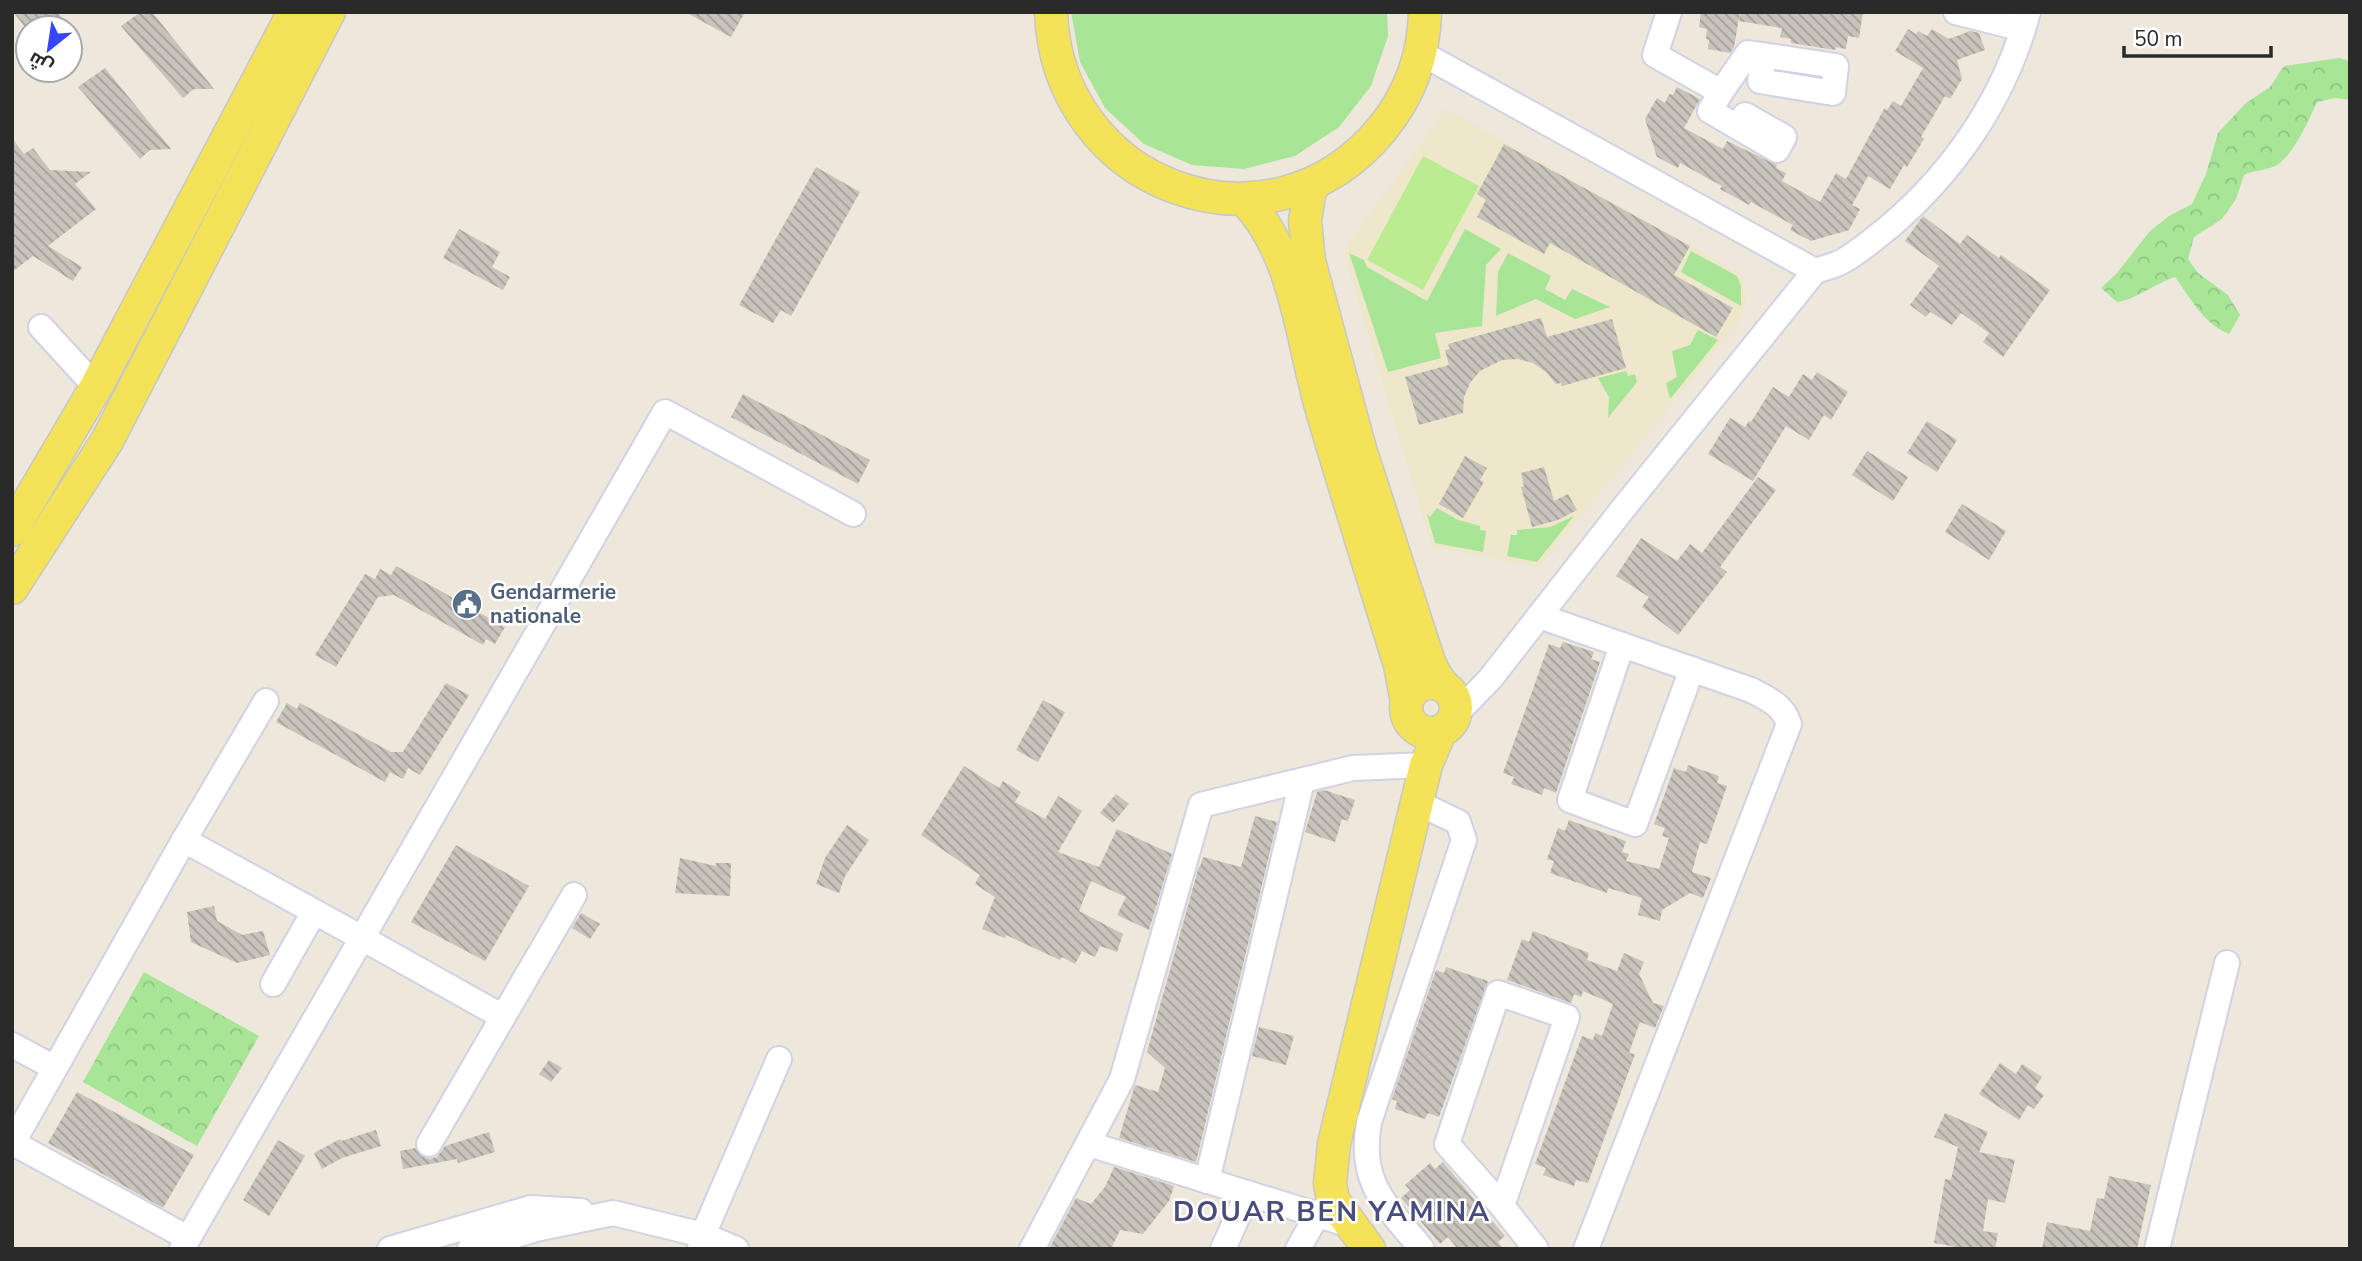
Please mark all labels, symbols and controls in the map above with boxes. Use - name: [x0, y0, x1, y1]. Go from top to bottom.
- north arrow: [14, 14, 84, 84]
- scale bar: [2124, 14, 2271, 58]
- text: 50 m: [2134, 25, 2183, 53]
- text: ش: [24, 46, 58, 80]
- place label: Gendarmerie nationale: [490, 578, 616, 630]
- public building icon: Gendarmerie nationale: [450, 587, 484, 621]
- district label: DOUAR BEN YAMINA: [1173, 1193, 1491, 1231]

